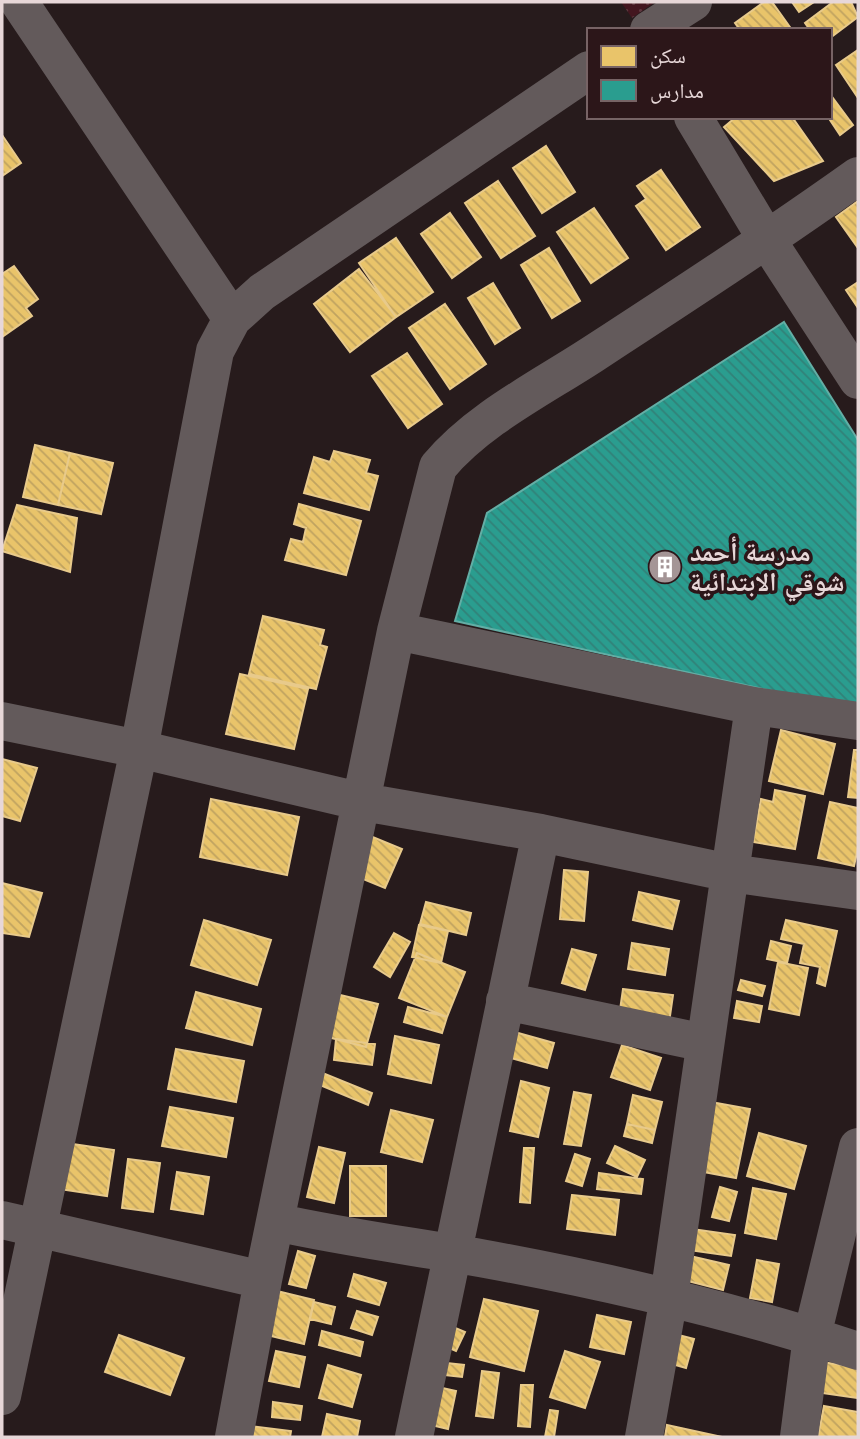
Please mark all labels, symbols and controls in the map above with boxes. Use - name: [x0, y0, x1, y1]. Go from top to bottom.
- legend: [587, 28, 832, 119]
- text: سكن: [650, 41, 686, 71]
- text: مدارس: [650, 76, 704, 106]
- place label: مدرسة أحمد شوقي الابتدائية: [690, 533, 844, 602]
- building icon: مدرسة أحمد شوقي الابتدائية: [646, 548, 684, 586]

